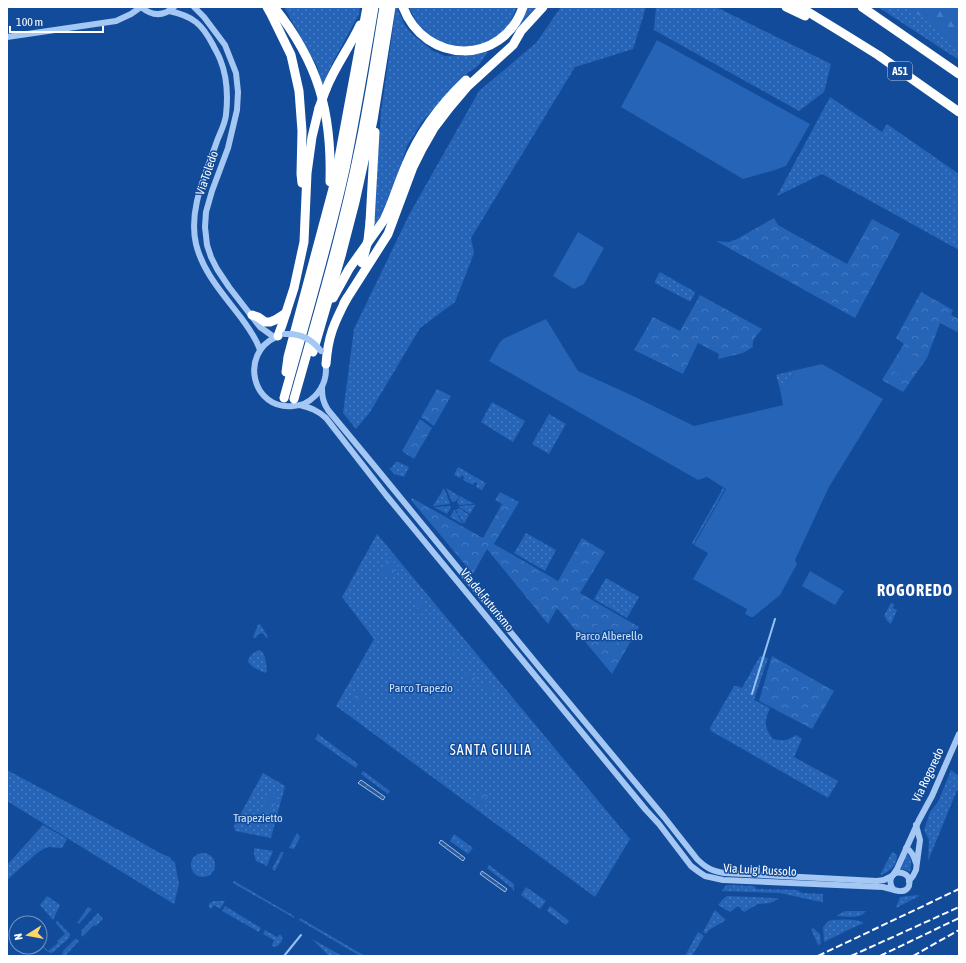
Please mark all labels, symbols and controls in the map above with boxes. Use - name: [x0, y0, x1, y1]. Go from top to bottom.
- scale bar: [10, 8, 103, 34]
- text: 100 m: [16, 15, 43, 29]
- road number: A51: [888, 62, 912, 80]
- street label: Via Toledo: [193, 149, 221, 197]
- street label: Via del Futurismo: [458, 566, 517, 634]
- district label: ROGOREDO: [877, 581, 953, 599]
- park label: Parco Alberello: [575, 629, 643, 643]
- park label: Parco Trapezio: [389, 681, 453, 695]
- district label: SANTA GIULIA: [450, 742, 532, 758]
- street label: Via Rogoredo: [909, 745, 947, 804]
- park label: Trapezietto: [233, 811, 283, 825]
- street label: Via Luigi Russolo: [723, 861, 797, 879]
- north arrow: [8, 915, 48, 955]
- text: N: [12, 933, 25, 941]

